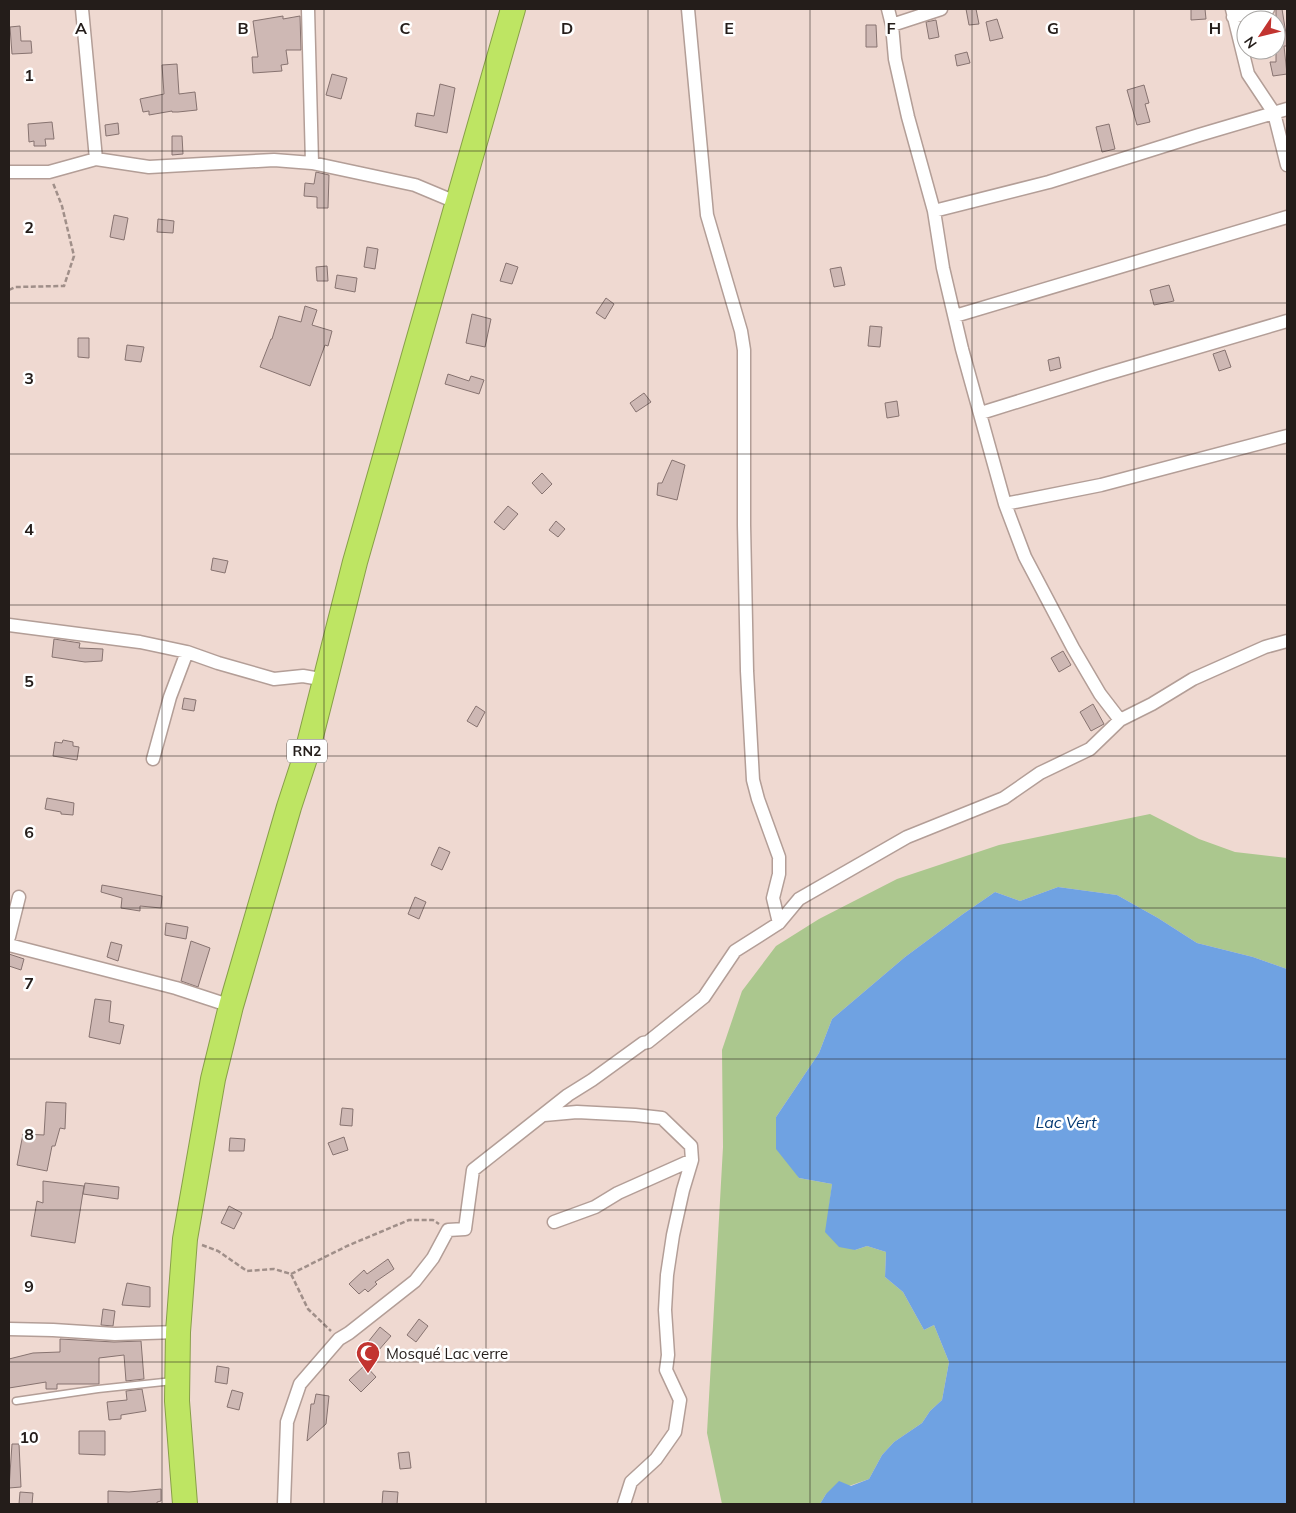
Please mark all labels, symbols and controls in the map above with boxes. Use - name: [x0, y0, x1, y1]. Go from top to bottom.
- north arrow: [1236, 10, 1286, 60]
- text: A: [75, 18, 87, 38]
- text: B: [237, 18, 249, 38]
- text: C: [400, 18, 411, 38]
- text: D: [561, 18, 573, 38]
- text: E: [724, 18, 734, 38]
- text: F: [886, 18, 896, 38]
- text: G: [1047, 18, 1059, 38]
- text: H: [1209, 18, 1221, 38]
- text: N: [1240, 33, 1261, 52]
- text: 1: [24, 65, 34, 85]
- text: 2: [24, 217, 34, 237]
- text: 3: [24, 368, 34, 388]
- text: 4: [24, 519, 34, 539]
- text: 5: [24, 671, 34, 691]
- road number: RN2: [287, 739, 327, 762]
- text: 6: [24, 822, 34, 842]
- text: 7: [24, 973, 34, 993]
- water label: Lac Vert: [1035, 1112, 1097, 1132]
- text: 8: [24, 1124, 34, 1144]
- text: 9: [24, 1276, 34, 1296]
- mosque icon: Mosqué Lac verre: [355, 1340, 381, 1374]
- place label: Mosqué Lac verre: [386, 1344, 508, 1363]
- text: 10: [19, 1427, 39, 1447]

